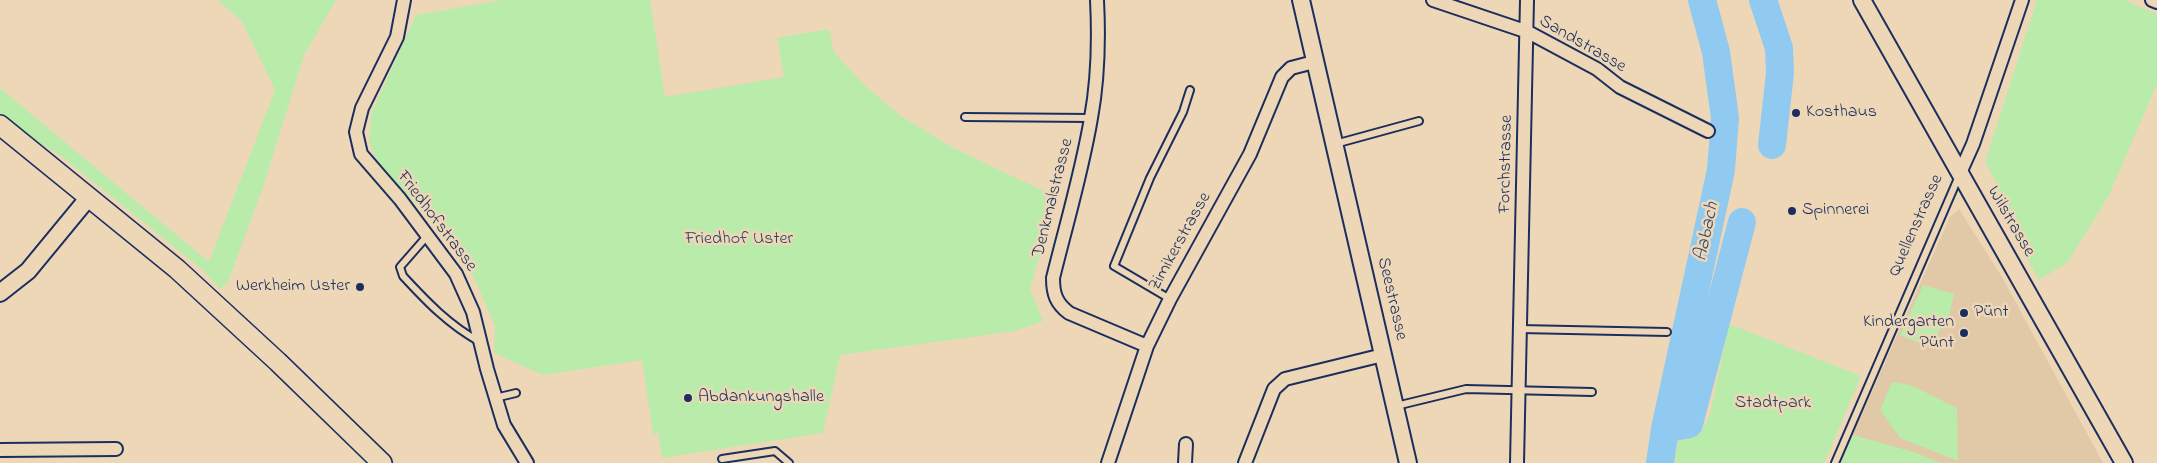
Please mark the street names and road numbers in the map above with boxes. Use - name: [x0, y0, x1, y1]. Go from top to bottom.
- street label: Sandstrasse: [1535, 11, 1629, 79]
- street label: Forchstrasse: [1495, 115, 1519, 213]
- street label: Denkmalstrasse: [1029, 136, 1079, 260]
- street label: Friedhofstrasse: [391, 167, 481, 277]
- street label: Quellenstrasse: [1885, 171, 1949, 281]
- street label: Wilstrasse: [1981, 183, 2039, 261]
- street label: Zimikerstrasse: [1145, 189, 1217, 295]
- street label: Seestrasse: [1371, 255, 1411, 343]

